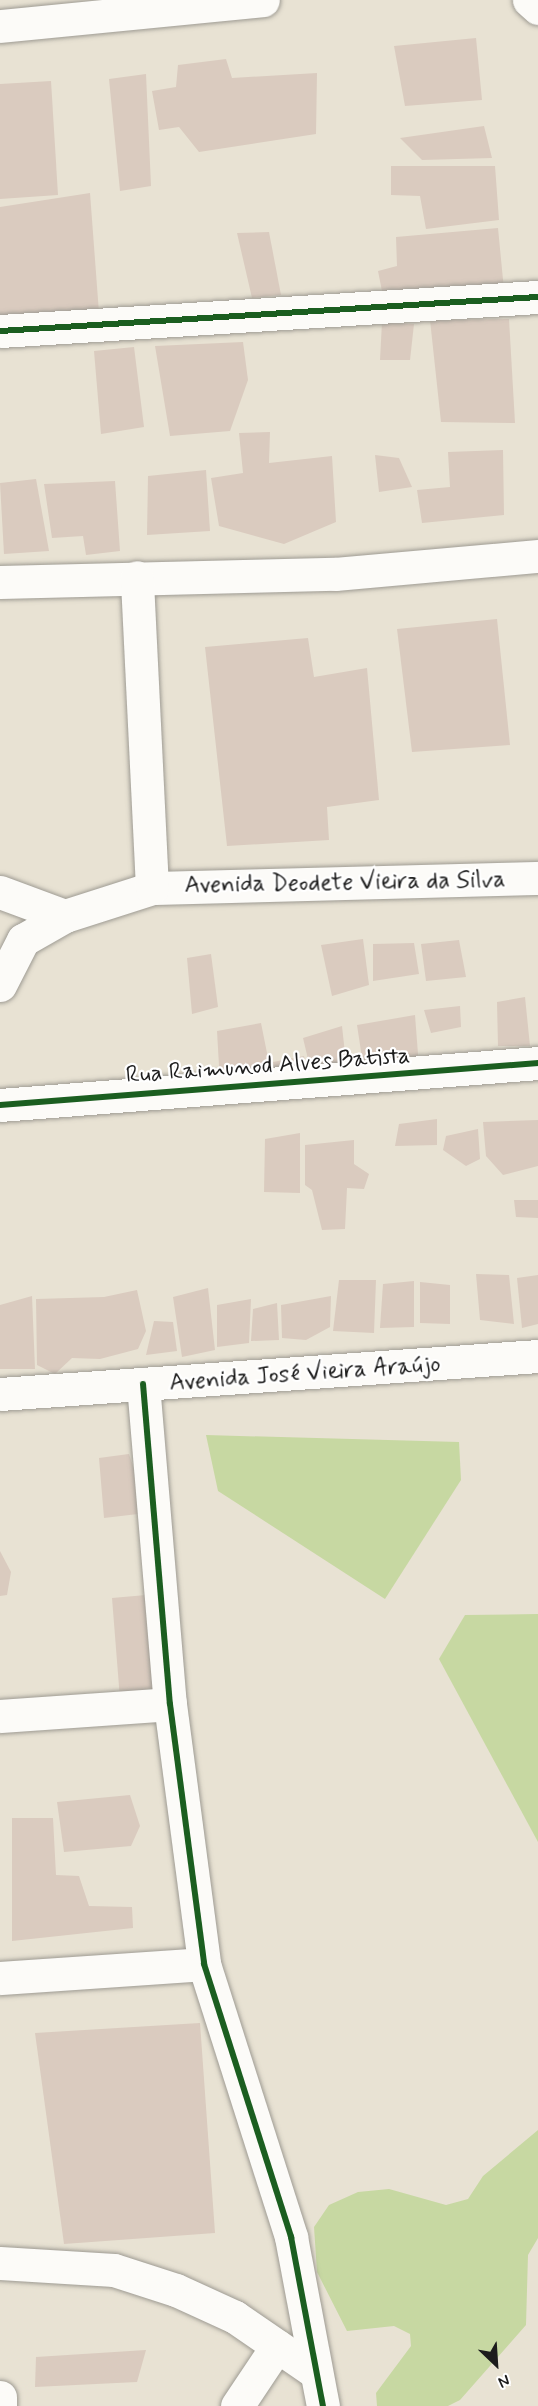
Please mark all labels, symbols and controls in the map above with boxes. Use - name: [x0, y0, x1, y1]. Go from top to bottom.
- street label: Avenida Deodete Vieira da Silva: [186, 866, 504, 900]
- street label: Rua Raimunod Alves Batista: [123, 1042, 413, 1090]
- street label: Avenida José Vieira Araújo: [169, 1350, 441, 1398]
- north arrow: [466, 2334, 526, 2394]
- text: N: [495, 2369, 513, 2393]

